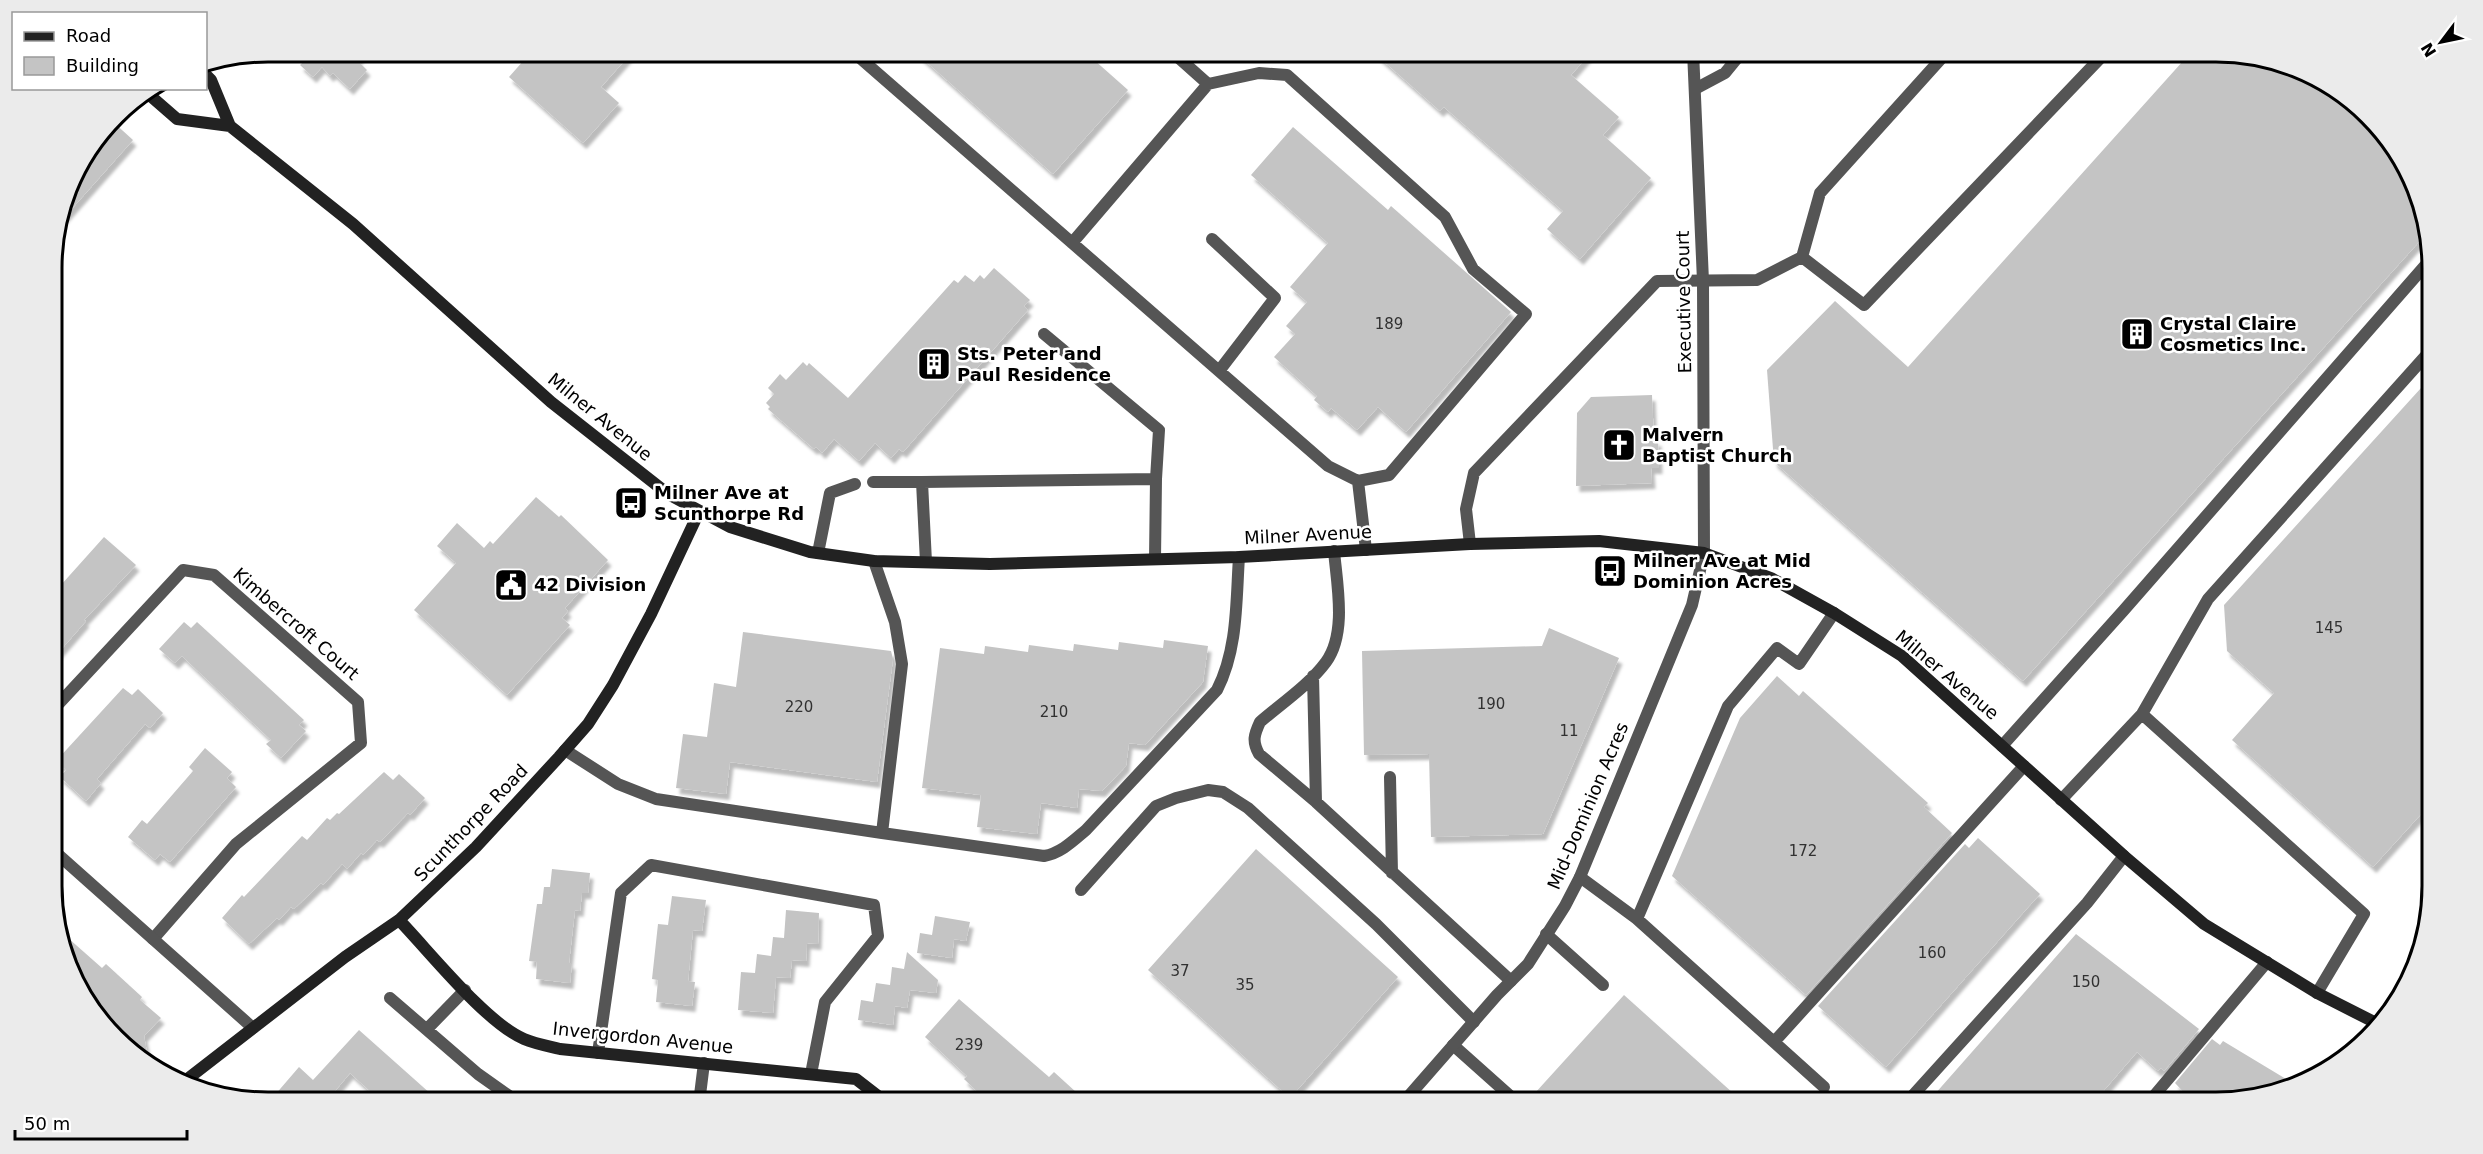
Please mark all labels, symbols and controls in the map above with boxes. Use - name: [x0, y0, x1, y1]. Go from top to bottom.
- legend: [12, 12, 207, 90]
- north arrow: [2411, 12, 2471, 72]
- text: Road: [66, 25, 111, 46]
- text: N: [2417, 39, 2440, 60]
- text: Building: [66, 55, 139, 76]
- street label: Executive Court: [1672, 230, 1695, 374]
- place label: Crystal Claire Cosmetics Inc.: [2160, 313, 2307, 355]
- house number: 189: [1375, 315, 1403, 333]
- building icon: Crystal Claire Cosmetics Inc.: [2119, 316, 2155, 352]
- place label: Sts. Peter and Paul Residence: [957, 343, 1111, 385]
- building icon: Sts. Peter and Paul Residence: [916, 346, 952, 382]
- street label: Milner Avenue: [544, 368, 657, 465]
- place label: Malvern Baptist Church: [1642, 424, 1792, 466]
- church icon: Malvern Baptist Church: [1601, 427, 1637, 463]
- place label: Milner Ave at Scunthorpe Rd: [654, 482, 804, 524]
- bus stop icon: Milner Ave at Scunthorpe Rd: [613, 485, 649, 521]
- street label: Milner Avenue: [1244, 521, 1372, 548]
- place label: Milner Ave at Mid Dominion Acres: [1633, 550, 1811, 592]
- bus stop icon: Milner Ave at Mid Dominion Acres: [1592, 553, 1628, 589]
- street label: Kimbercroft Court: [229, 563, 364, 684]
- public building icon: 42 Division: [493, 567, 529, 603]
- place label: 42 Division: [534, 574, 646, 595]
- house number: 145: [2315, 619, 2343, 637]
- street label: Milner Avenue: [1892, 625, 2003, 724]
- house number: 190: [1477, 695, 1505, 713]
- house number: 220: [785, 698, 813, 716]
- house number: 210: [1040, 703, 1068, 721]
- street label: Mid-Dominion Acres: [1543, 719, 1632, 893]
- house number: 11: [1559, 722, 1579, 740]
- street label: Scunthorpe Road: [409, 760, 532, 885]
- house number: 172: [1789, 842, 1817, 860]
- house number: 160: [1918, 944, 1946, 962]
- house number: 37: [1170, 962, 1190, 980]
- house number: 150: [2072, 973, 2100, 991]
- house number: 35: [1235, 976, 1255, 994]
- street label: Invergordon Avenue: [552, 1018, 734, 1057]
- house number: 239: [955, 1036, 983, 1054]
- scale bar: [15, 1103, 188, 1141]
- text: 50 m: [24, 1113, 70, 1134]

